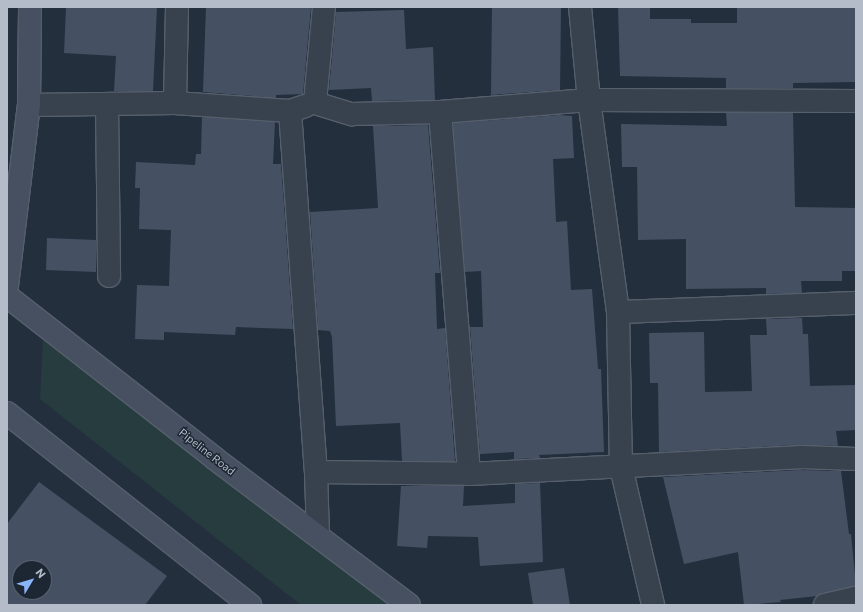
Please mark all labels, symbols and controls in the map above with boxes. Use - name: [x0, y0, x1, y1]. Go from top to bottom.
- street label: Pipeline Road: [176, 426, 238, 478]
- north arrow: [12, 560, 52, 600]
- text: N: [33, 566, 49, 580]

